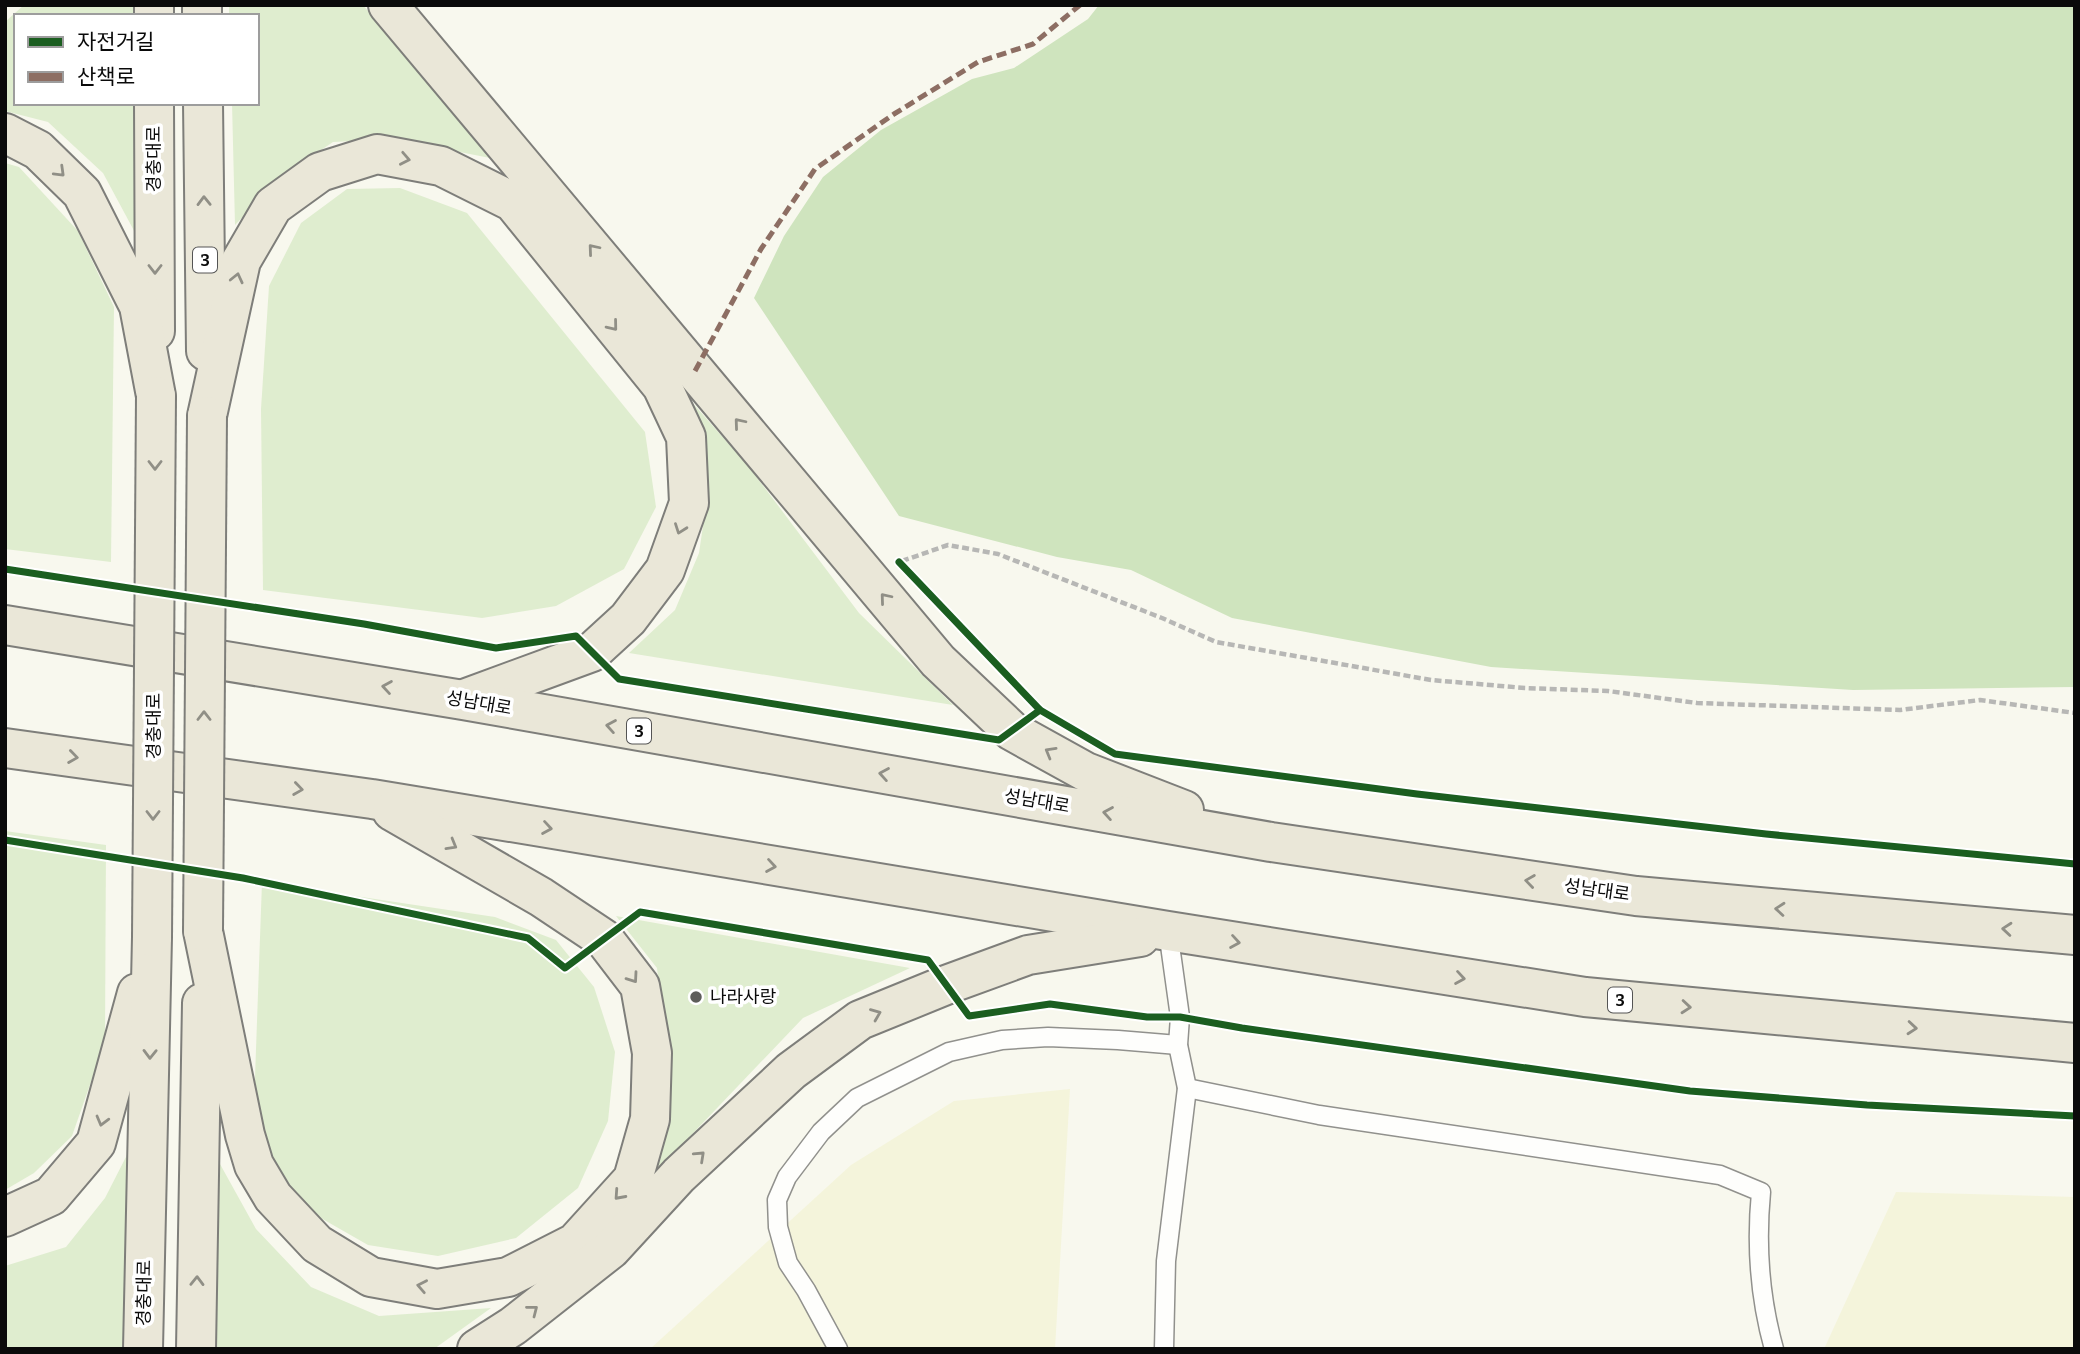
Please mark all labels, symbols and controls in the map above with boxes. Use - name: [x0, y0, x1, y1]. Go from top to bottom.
- legend: [14, 14, 259, 105]
- text: 자전거길: [77, 29, 154, 55]
- text: 산책로: [77, 64, 135, 90]
- street label: 경충대로: [143, 126, 165, 192]
- one-way arrow: [399, 151, 411, 166]
- one-way arrow: [52, 163, 65, 176]
- one-way arrow: [196, 195, 212, 206]
- one-way arrow: [588, 244, 601, 257]
- road number: 3: [193, 248, 217, 272]
- one-way arrow: [147, 265, 163, 275]
- one-way arrow: [229, 272, 244, 284]
- one-way arrow: [605, 318, 618, 331]
- one-way arrow: [735, 419, 747, 432]
- one-way arrow: [147, 460, 163, 470]
- one-way arrow: [674, 523, 688, 535]
- one-way arrow: [881, 593, 893, 606]
- one-way arrow: [381, 680, 393, 695]
- street label: 성남대로: [444, 686, 514, 720]
- street label: 경충대로: [143, 693, 165, 759]
- one-way arrow: [197, 710, 212, 721]
- road number: 3: [627, 718, 651, 744]
- one-way arrow: [605, 719, 617, 734]
- one-way arrow: [1044, 747, 1057, 760]
- one-way arrow: [67, 750, 79, 765]
- one-way arrow: [878, 767, 889, 782]
- one-way arrow: [292, 781, 304, 796]
- street label: 성남대로: [1002, 784, 1072, 818]
- one-way arrow: [1102, 807, 1114, 822]
- one-way arrow: [145, 810, 161, 820]
- one-way arrow: [541, 820, 553, 835]
- one-way arrow: [445, 837, 458, 850]
- one-way arrow: [765, 858, 777, 873]
- one-way arrow: [1524, 873, 1536, 888]
- street label: 성남대로: [1563, 874, 1631, 906]
- one-way arrow: [1774, 902, 1785, 917]
- one-way arrow: [2001, 922, 2012, 937]
- one-way arrow: [1229, 934, 1241, 949]
- one-way arrow: [625, 970, 637, 983]
- one-way arrow: [1454, 970, 1466, 985]
- place label: 나라사랑: [710, 986, 776, 1008]
- road number: 3: [1608, 988, 1632, 1012]
- marker: 나라사랑: [688, 989, 704, 1005]
- one-way arrow: [1680, 999, 1691, 1014]
- one-way arrow: [869, 1008, 881, 1022]
- one-way arrow: [1906, 1020, 1918, 1035]
- one-way arrow: [142, 1049, 157, 1060]
- one-way arrow: [96, 1115, 110, 1127]
- one-way arrow: [692, 1152, 705, 1164]
- one-way arrow: [615, 1187, 627, 1200]
- street label: 경충대로: [132, 1260, 156, 1326]
- one-way arrow: [190, 1275, 205, 1286]
- one-way arrow: [416, 1280, 428, 1295]
- one-way arrow: [525, 1306, 538, 1318]

